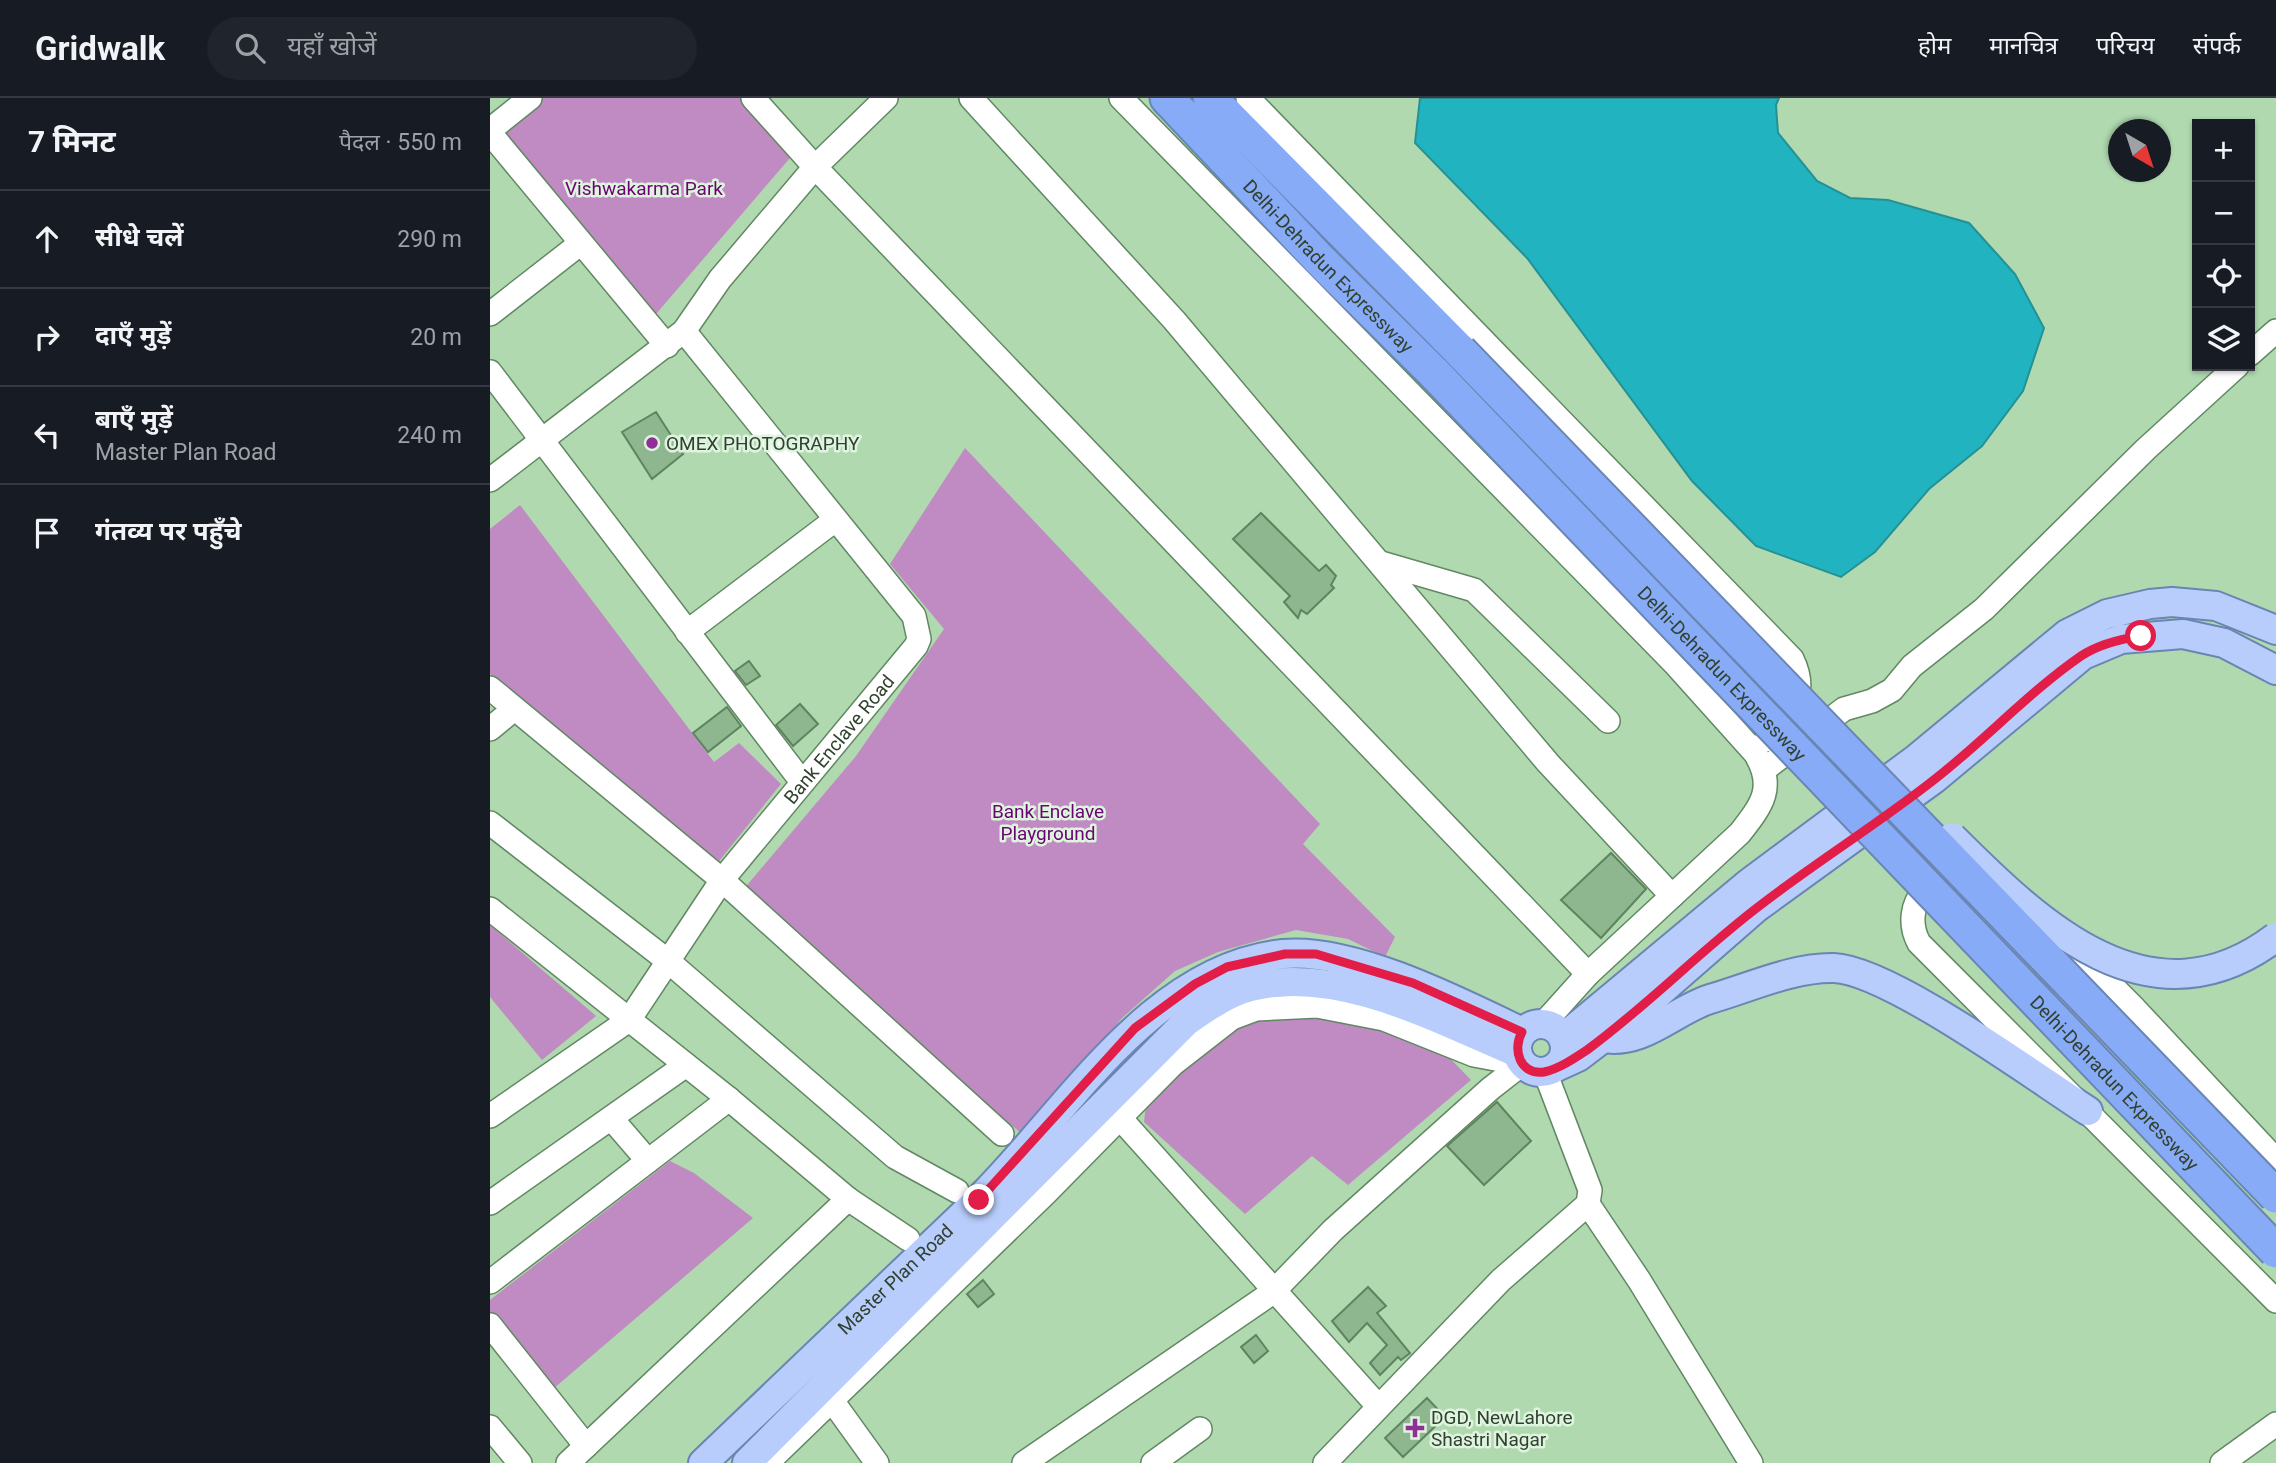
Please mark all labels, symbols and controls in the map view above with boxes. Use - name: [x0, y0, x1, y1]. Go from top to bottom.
- search box: [207, 17, 697, 80]
- text: Gridwalk: [35, 29, 165, 68]
- icon: search: [231, 29, 269, 67]
- text: यहाँ खोजें: [287, 31, 377, 61]
- text: होम: [1918, 32, 1951, 60]
- text: मानचित्र: [1989, 32, 2058, 60]
- text: परिचय: [2096, 32, 2155, 60]
- text: संपर्क: [2193, 32, 2241, 60]
- north arrow: [2108, 119, 2171, 182]
- map controls: [2192, 119, 2255, 371]
- button: +: [2192, 119, 2255, 182]
- text: 7 मिनट: [28, 124, 116, 159]
- text: पैदल · 550 m: [339, 129, 462, 156]
- street label: Delhi-Dehradun Expressway: [1238, 175, 1418, 358]
- park label: Vishwakarma Park: [565, 177, 723, 200]
- button: −: [2192, 182, 2255, 245]
- icon: ahead: [28, 220, 66, 258]
- text: सीधे चलें: [95, 222, 183, 252]
- text: 290 m: [397, 226, 462, 253]
- button: locate: [2192, 245, 2255, 308]
- button: layers: [2192, 308, 2255, 371]
- icon: right: [28, 318, 66, 356]
- text: दाएँ मुड़ें: [95, 320, 171, 350]
- text: 20 m: [410, 324, 462, 351]
- text: बाएँ मुड़ें: [95, 404, 173, 434]
- icon: left: [28, 416, 66, 454]
- text: 240 m: [397, 422, 462, 449]
- place label: OMEX PHOTOGRAPHY: [666, 432, 860, 455]
- marker: OMEX PHOTOGRAPHY: [644, 435, 660, 451]
- text: Master Plan Road: [95, 439, 276, 466]
- icon: arrive: [28, 514, 66, 552]
- text: गंतव्य पर पहुँचे: [95, 516, 242, 546]
- street label: Delhi-Dehradun Expressway: [1633, 581, 1811, 766]
- route start: [2125, 620, 2156, 651]
- street label: Bank Enclave Road: [779, 670, 899, 808]
- park label: Bank Enclave Playground: [992, 800, 1104, 845]
- street label: Delhi-Dehradun Expressway: [2025, 990, 2204, 1175]
- route end: [963, 1184, 994, 1215]
- street label: Master Plan Road: [833, 1219, 957, 1339]
- place label: DGD, NewLahore Shastri Nagar: [1431, 1406, 1573, 1451]
- marker: DGD, NewLahore Shastri Nagar: [1405, 1418, 1425, 1438]

